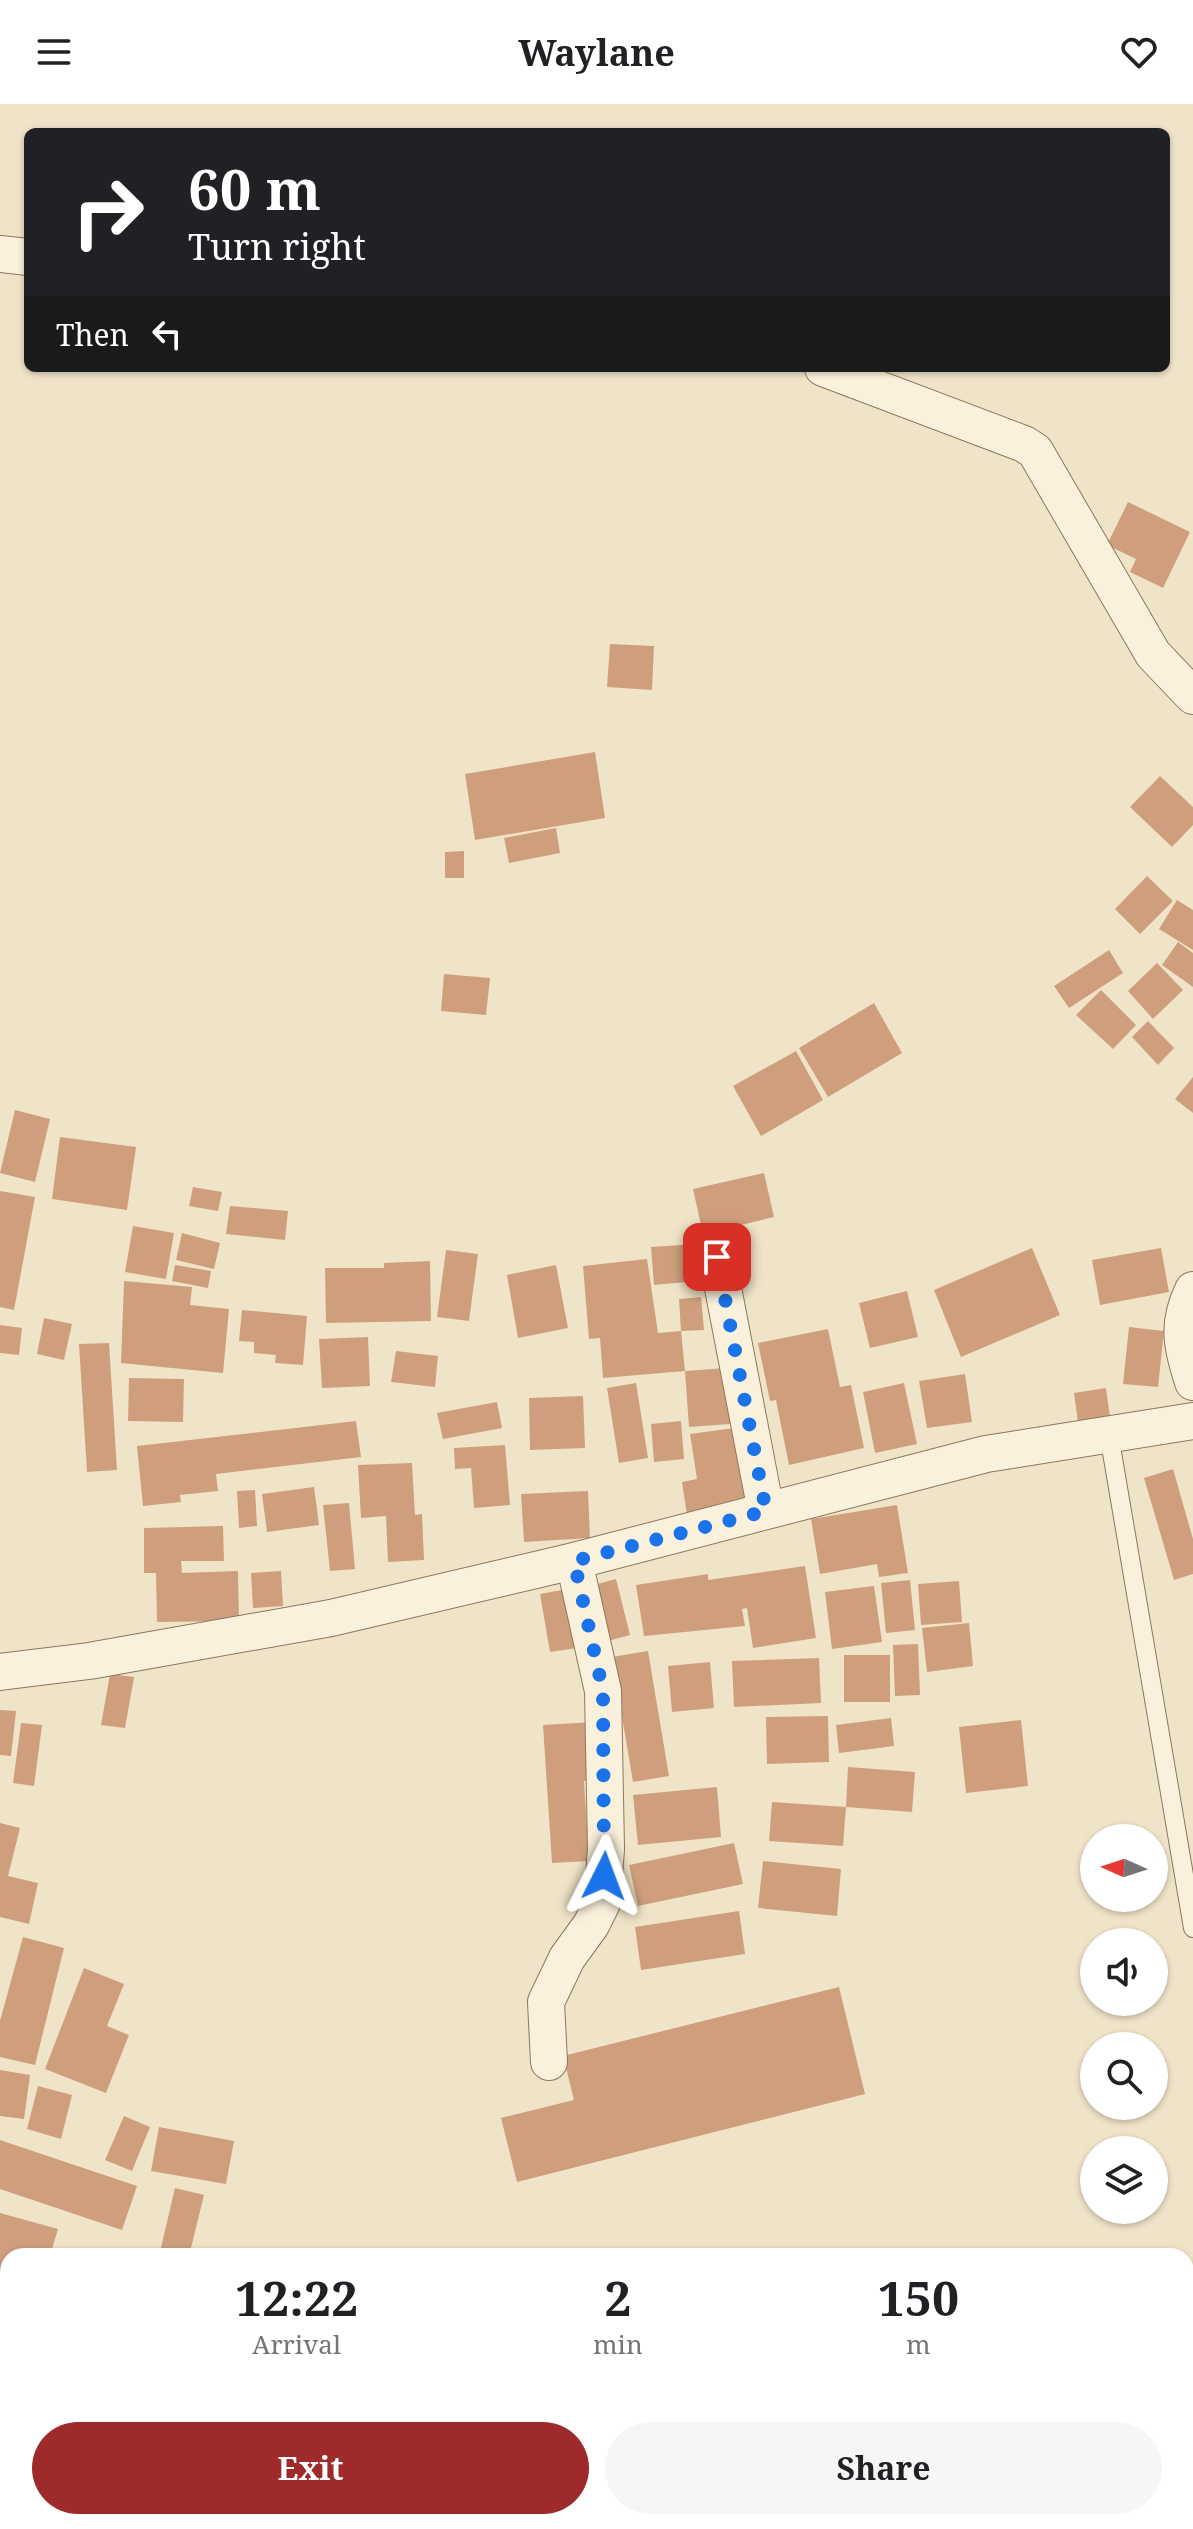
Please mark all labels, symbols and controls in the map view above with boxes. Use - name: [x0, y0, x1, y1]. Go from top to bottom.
- text: Waylane: [518, 28, 675, 77]
- icon: menu: [32, 30, 76, 74]
- icon: heart: [1117, 30, 1161, 74]
- text: 60 m: [188, 150, 321, 226]
- icon: right: [56, 160, 160, 264]
- text: Turn right: [188, 222, 366, 271]
- icon: left: [145, 312, 189, 356]
- text: Then: [56, 314, 129, 355]
- pin: [683, 1223, 751, 1291]
- icon: arrive: [695, 1235, 739, 1279]
- north arrow: [1080, 1824, 1168, 1912]
- map controls: [1080, 1824, 1168, 2224]
- position arrow: [562, 1834, 646, 1918]
- button: sound: [1080, 1928, 1168, 2016]
- button: search: [1080, 2032, 1168, 2120]
- button: layers: [1080, 2136, 1168, 2224]
- text: 12:22: [235, 2265, 358, 2330]
- text: 2: [604, 2265, 631, 2330]
- text: 150: [878, 2265, 959, 2330]
- text: Arrival: [252, 2326, 341, 2362]
- text: min: [593, 2326, 643, 2362]
- text: m: [906, 2326, 931, 2362]
- button: Exit: [32, 2422, 589, 2514]
- button: Share: [605, 2422, 1162, 2514]

